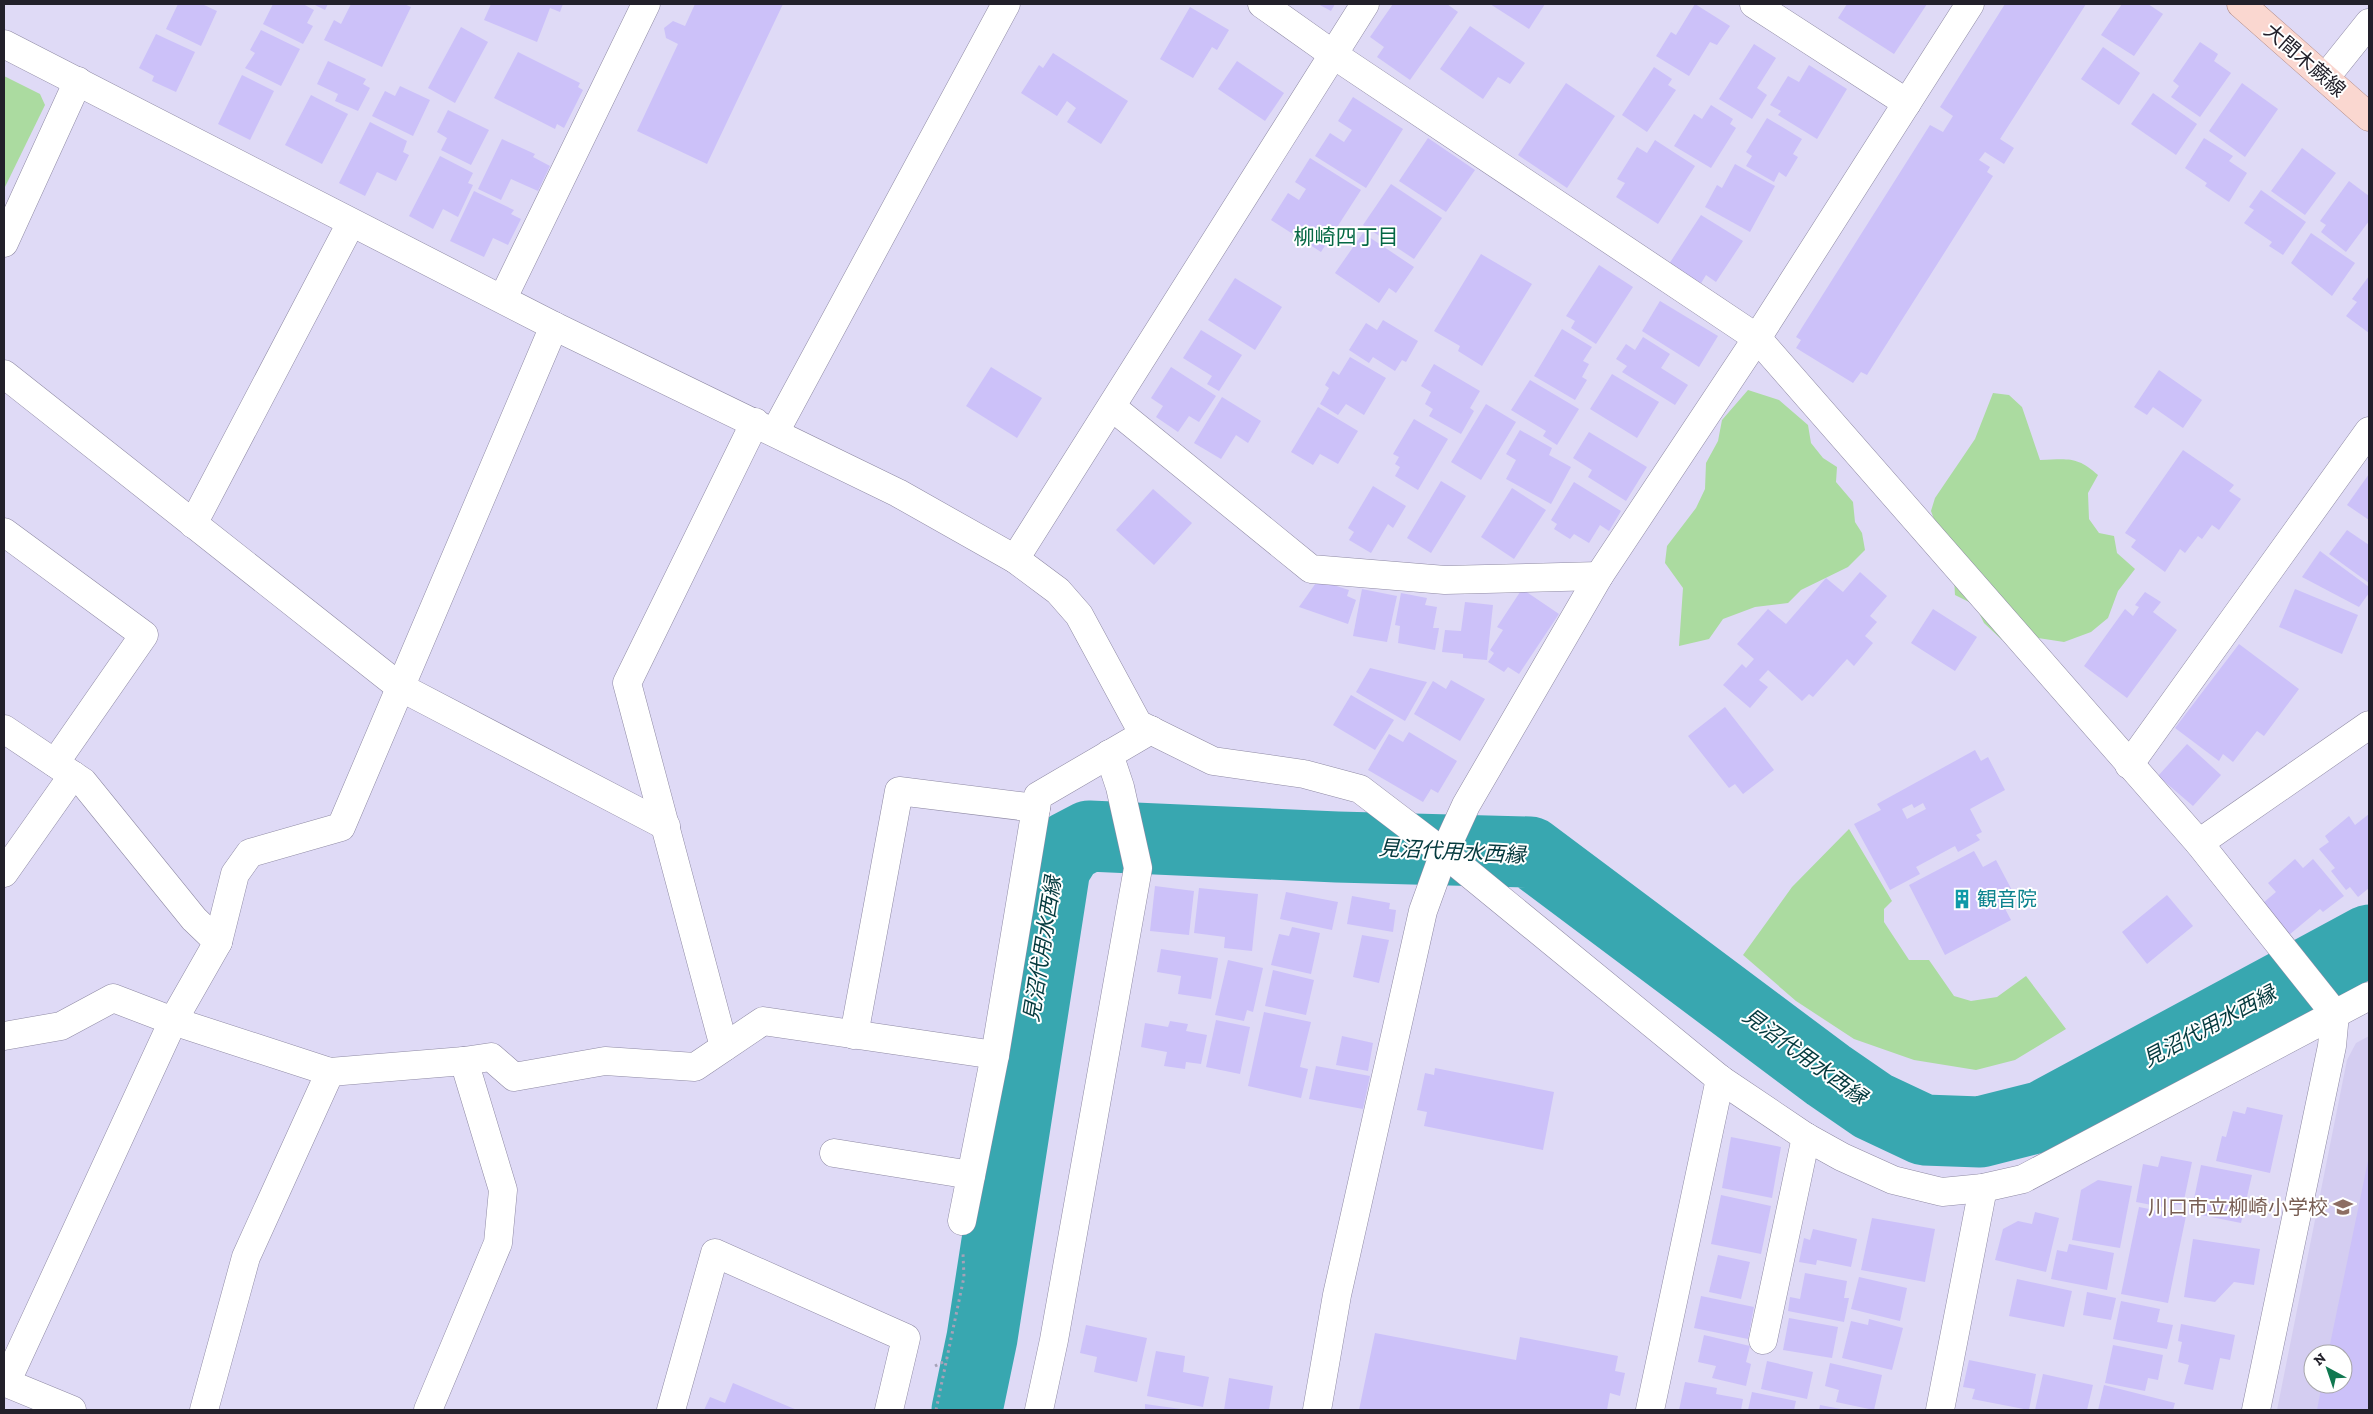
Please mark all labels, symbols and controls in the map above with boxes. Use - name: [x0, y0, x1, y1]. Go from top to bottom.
- street label: 大間木蕨線: [2259, 18, 2351, 102]
- district label: 柳崎四丁目: [1294, 224, 1399, 249]
- water label: 見沼代用水西縁: [1378, 835, 1528, 867]
- water label: 見沼代用水西縁: [1018, 872, 1066, 1024]
- place label: 観音院: [1977, 887, 2037, 911]
- building icon: 観音院: [1951, 888, 1973, 910]
- water label: 見沼代用水西縁: [2138, 980, 2282, 1072]
- water label: 見沼代用水西縁: [1738, 1003, 1873, 1110]
- place label: 川口市立柳崎小学校: [2148, 1195, 2328, 1219]
- school or university icon: 川口市立柳崎小学校: [2332, 1196, 2354, 1218]
- north arrow: [2303, 1344, 2353, 1394]
- text: N: [2310, 1349, 2330, 1369]

